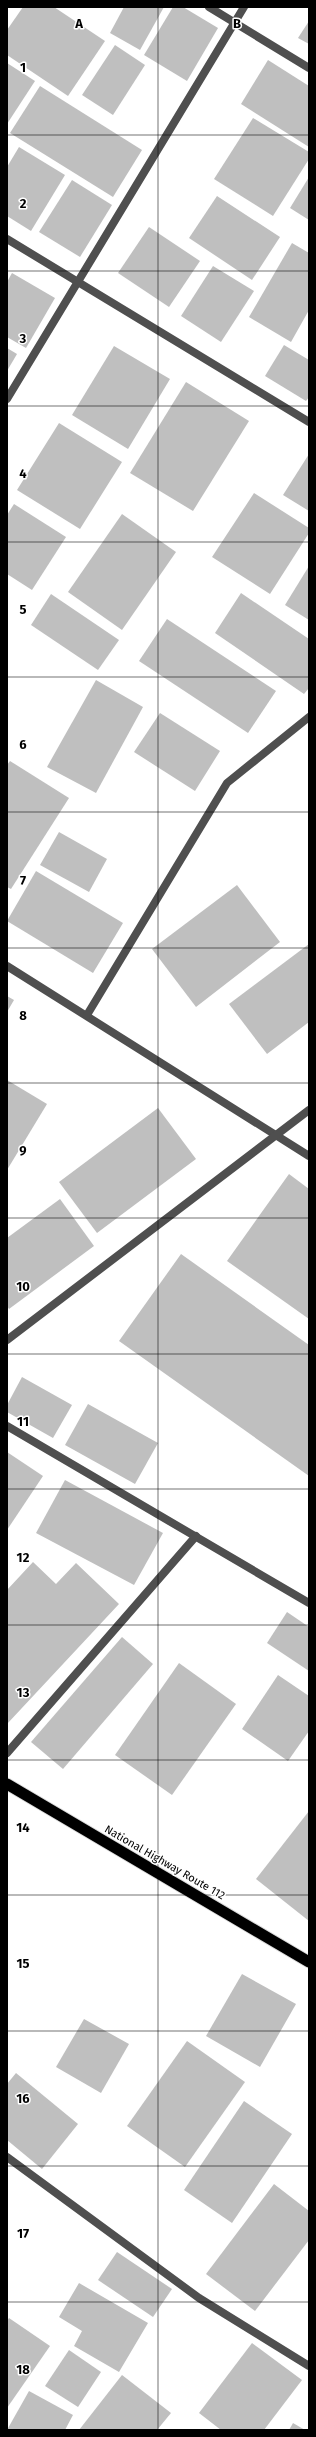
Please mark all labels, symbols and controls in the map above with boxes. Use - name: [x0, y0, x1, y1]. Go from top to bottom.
- text: A: [74, 16, 83, 31]
- text: B: [233, 16, 241, 31]
- text: 1: [20, 60, 26, 75]
- text: 2: [20, 196, 27, 211]
- text: 3: [19, 331, 27, 346]
- text: 4: [19, 466, 27, 481]
- text: 5: [20, 602, 27, 617]
- text: 6: [19, 737, 27, 752]
- text: 7: [20, 873, 26, 888]
- text: 8: [19, 1008, 27, 1023]
- text: 9: [19, 1143, 27, 1158]
- text: 10: [16, 1279, 30, 1294]
- text: 11: [17, 1414, 29, 1429]
- text: 12: [17, 1550, 30, 1565]
- text: 13: [17, 1685, 30, 1700]
- text: 14: [16, 1820, 30, 1835]
- street label: National Highway Route 112: [102, 1823, 227, 1902]
- text: 15: [16, 1956, 30, 1971]
- text: 16: [16, 2091, 30, 2106]
- text: 17: [17, 2226, 29, 2241]
- text: 18: [16, 2362, 30, 2377]

